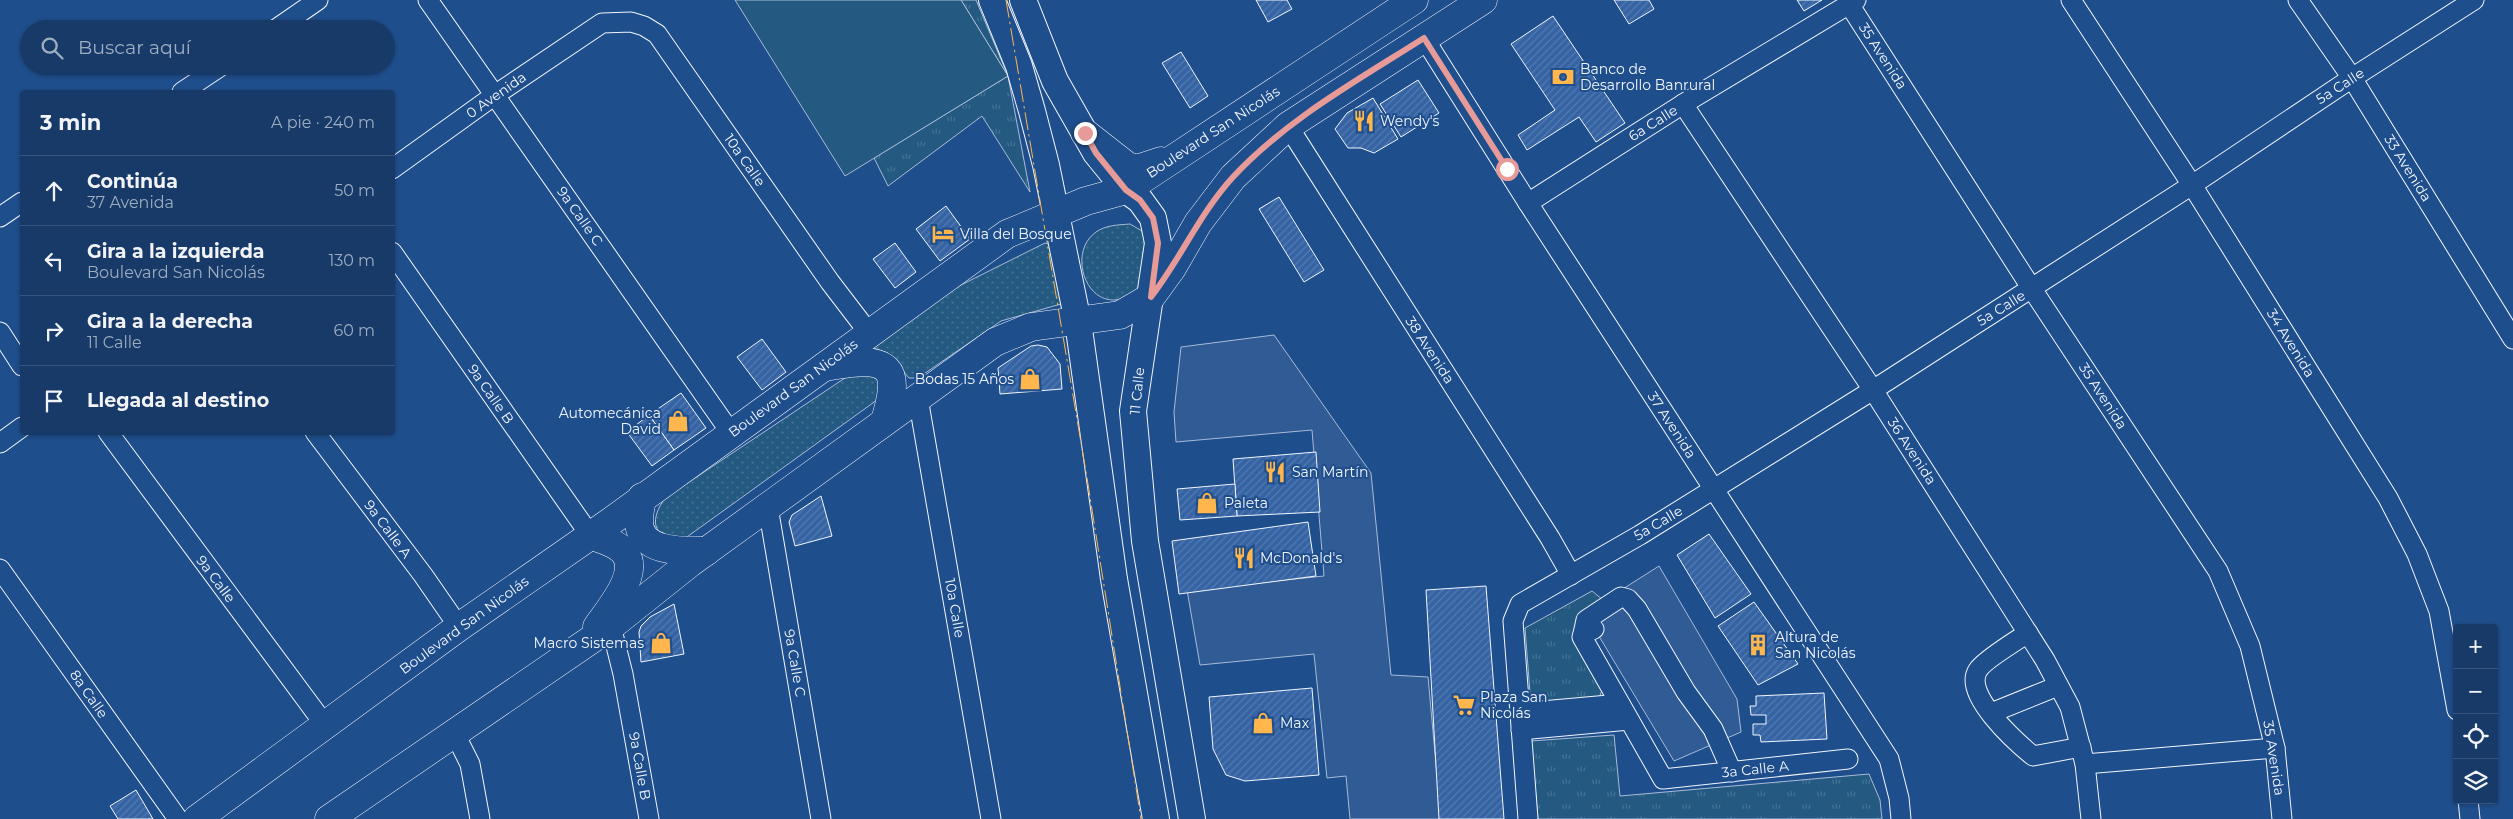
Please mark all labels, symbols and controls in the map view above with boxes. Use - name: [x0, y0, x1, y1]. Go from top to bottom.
- street label: 35 Avenida: [1855, 19, 1911, 93]
- search box: [20, 20, 395, 75]
- icon: search: [38, 34, 66, 62]
- text: Buscar aquí: [78, 36, 191, 59]
- place label: Banco de Desarrollo Banrural: [1580, 60, 1715, 94]
- bank icon: Banco de Desarrollo Banrural: [1550, 64, 1576, 90]
- street label: 5a Calle: [2312, 64, 2368, 108]
- street label: 0 Avenida: [462, 68, 530, 122]
- street label: Boulevard San Nicolás: [1143, 82, 1283, 182]
- street label: 6a Calle: [1625, 101, 1681, 145]
- restaurant icon: Wendy's: [1351, 108, 1377, 134]
- text: 3 min: [40, 110, 101, 135]
- place label: Wendy's: [1380, 112, 1440, 130]
- text: A pie · 240 m: [271, 113, 375, 132]
- route end: [1074, 122, 1097, 145]
- street label: 10a Calle: [720, 130, 770, 190]
- street label: 33 Avenida: [2380, 131, 2436, 205]
- route start: [1496, 158, 1519, 181]
- text: Continúa: [87, 170, 178, 193]
- icon: ahead: [40, 177, 68, 205]
- text: 50 m: [334, 181, 375, 200]
- street label: 9a Calle C: [553, 183, 607, 249]
- text: 37 Avenida: [87, 193, 174, 212]
- hotel icon: Villa del Bosque: [930, 221, 956, 247]
- place label: Villa del Bosque: [960, 225, 1072, 243]
- text: Gira a la izquierda: [87, 240, 265, 263]
- icon: left: [40, 247, 68, 275]
- text: 130 m: [328, 251, 375, 270]
- text: Boulevard San Nicolás: [87, 263, 265, 282]
- street label: 5a Calle: [1973, 286, 2029, 330]
- street label: 34 Avenida: [2263, 305, 2319, 381]
- text: Gira a la derecha: [87, 310, 253, 333]
- street label: 38 Avenida: [1401, 313, 1459, 387]
- icon: right: [40, 317, 68, 345]
- text: 60 m: [333, 321, 375, 340]
- text: 11 Calle: [87, 333, 142, 352]
- street label: Boulevard San Nicolás: [725, 335, 861, 441]
- street label: 35 Avenida: [2075, 359, 2131, 433]
- street label: 9a Calle B: [464, 361, 518, 427]
- shop icon: Bodas 15 Años: [1017, 366, 1043, 392]
- street label: 11 Calle: [1126, 366, 1148, 416]
- place label: Bodas 15 Años: [915, 370, 1014, 388]
- icon: arrive: [40, 387, 68, 415]
- street label: 37 Avenida: [1644, 388, 1700, 462]
- text: Llegada al destino: [87, 389, 269, 412]
- place label: Automecánica David: [559, 404, 661, 438]
- shop icon: Automecánica David: [665, 408, 691, 434]
- street label: 36 Avenida: [1884, 414, 1940, 488]
- restaurant icon: San Martín: [1262, 459, 1288, 485]
- place label: San Martín: [1292, 463, 1368, 481]
- shop icon: Paleta: [1194, 490, 1220, 516]
- place label: Paleta: [1224, 494, 1268, 512]
- street label: 9a Calle A: [360, 496, 416, 562]
- street label: 5a Calle: [1630, 501, 1686, 545]
- restaurant icon: McDonald's: [1231, 545, 1257, 571]
- place label: McDonald's: [1260, 549, 1342, 567]
- street label: 9a Calle: [192, 552, 240, 606]
- street label: Boulevard San Nicolás: [396, 572, 532, 678]
- street label: 10a Calle: [941, 577, 969, 639]
- map controls: [2453, 624, 2498, 804]
- button: +: [2453, 624, 2498, 669]
- street label: 9a Calle C: [780, 628, 810, 698]
- place label: Altura de San Nicolás: [1775, 628, 1856, 662]
- shop icon: Macro Sistemas: [648, 630, 674, 656]
- building icon: Altura de San Nicolás: [1745, 632, 1771, 658]
- place label: Macro Sistemas: [534, 634, 644, 652]
- street label: 8a Calle: [66, 666, 112, 722]
- button: −: [2453, 669, 2498, 714]
- place label: Plaza San Nicolás: [1480, 688, 1548, 722]
- supermarket icon: Plaza San Nicolás: [1451, 692, 1477, 718]
- shop icon: Max: [1250, 710, 1276, 736]
- place label: Max: [1280, 714, 1310, 732]
- button: locate: [2453, 714, 2498, 759]
- street label: 35 Avenida: [2259, 719, 2289, 797]
- street label: 9a Calle B: [625, 731, 655, 801]
- street label: 3a Calle A: [1720, 756, 1791, 781]
- button: layers: [2453, 759, 2498, 804]

